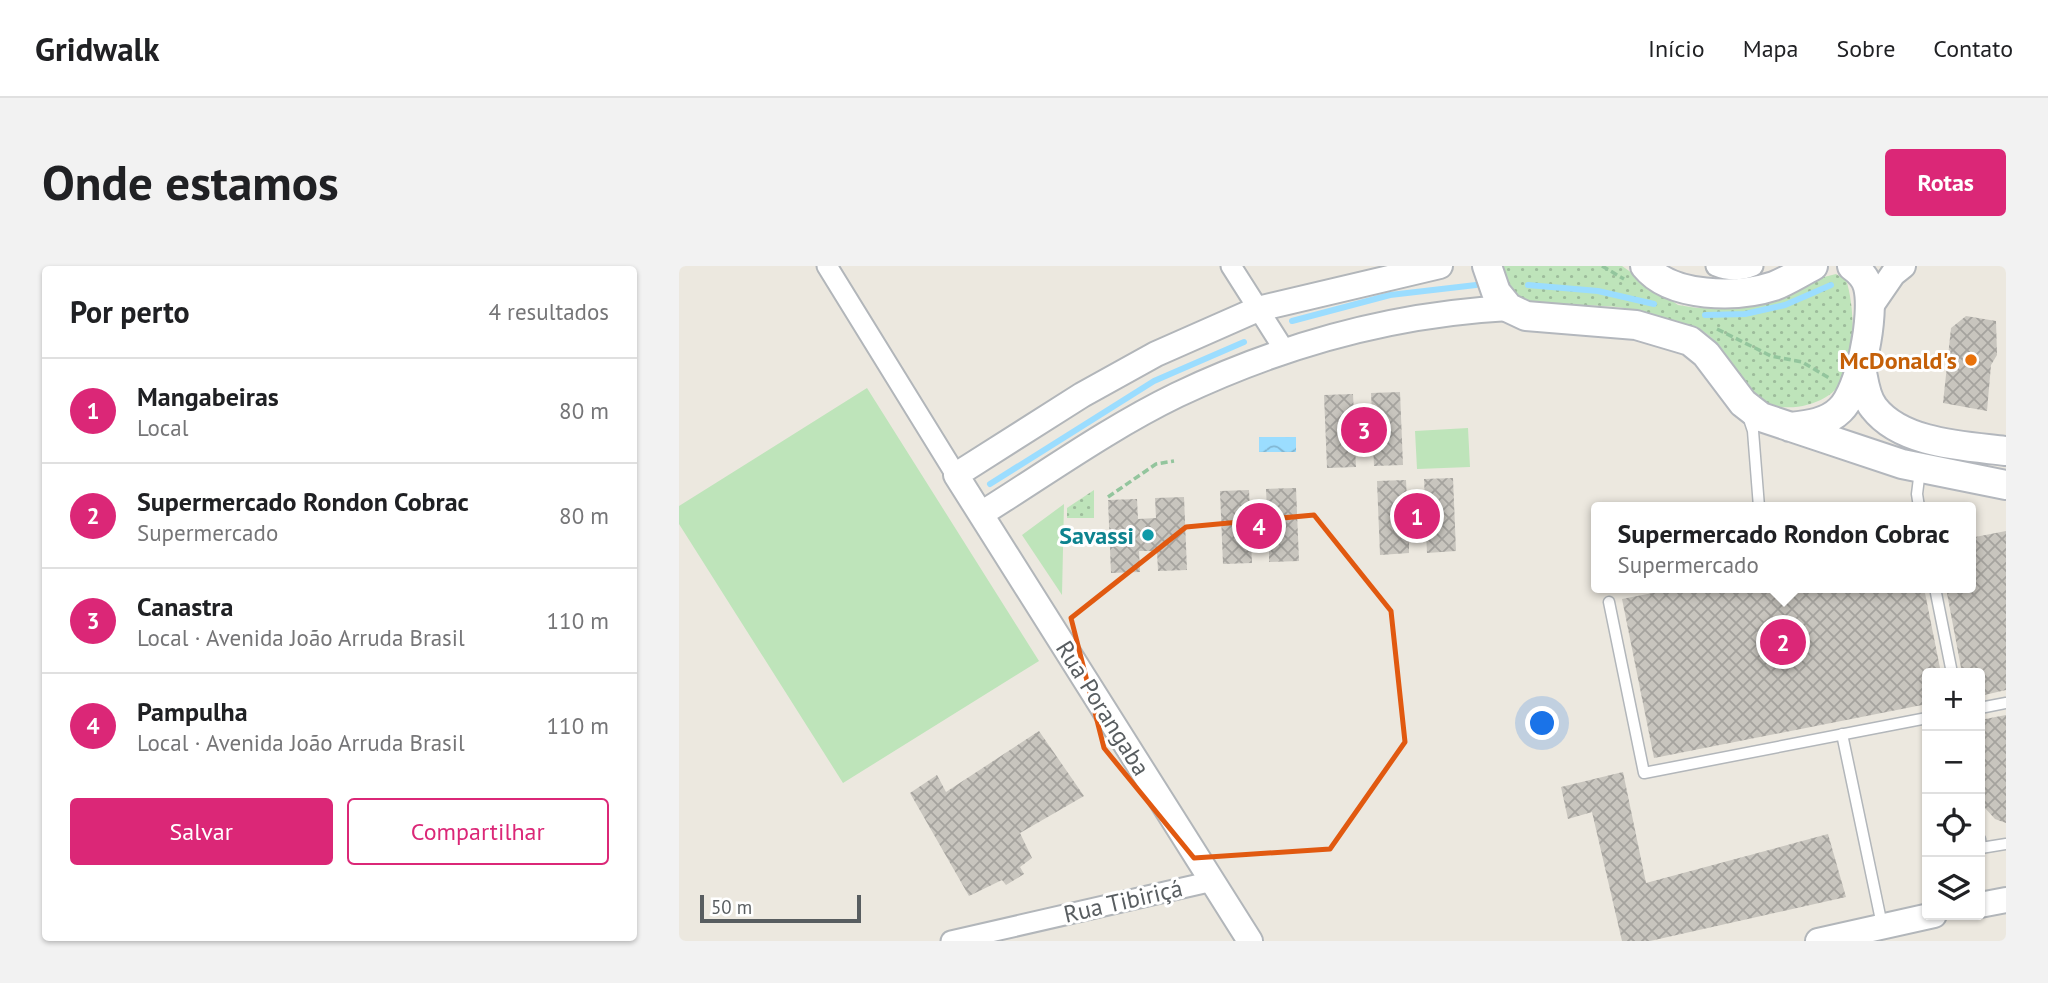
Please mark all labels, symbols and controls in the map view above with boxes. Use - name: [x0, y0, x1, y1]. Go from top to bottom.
- text: Gridwalk: [35, 27, 159, 70]
- text: Início: [1648, 33, 1705, 64]
- text: Mapa: [1743, 33, 1798, 64]
- text: Sobre: [1836, 33, 1895, 64]
- text: Contato: [1933, 33, 2013, 64]
- button: Rotas: [1885, 149, 2006, 216]
- text: Onde estamos: [42, 150, 339, 214]
- text: Por perto: [70, 292, 190, 331]
- text: 4 resultados: [488, 297, 609, 326]
- place label: McDonald's: [1840, 345, 1957, 376]
- marker: McDonald's: [1963, 352, 1979, 368]
- text: Mangabeiras: [137, 380, 279, 413]
- text: 1: [86, 396, 100, 425]
- text: 80 m: [559, 396, 609, 425]
- pin: 3: [1341, 404, 1387, 456]
- text: Local: [137, 413, 188, 442]
- text: Supermercado Rondon Cobrac: [137, 485, 469, 518]
- pin: 1: [1394, 490, 1440, 542]
- pin: 4: [1236, 500, 1282, 552]
- text: 2: [86, 501, 100, 530]
- text: 80 m: [559, 501, 609, 530]
- popup: [1591, 502, 1976, 593]
- text: Supermercado Rondon Cobrac: [1618, 517, 1949, 550]
- text: Supermercado: [137, 518, 278, 547]
- place label: Savassi: [1059, 520, 1134, 551]
- marker: Savassi: [1140, 527, 1156, 543]
- text: Supermercado: [1618, 550, 1759, 579]
- text: Canastra: [137, 590, 233, 623]
- text: 3: [86, 606, 100, 635]
- text: 110 m: [547, 606, 609, 635]
- pin: 2: [1760, 616, 1806, 668]
- text: Local · Avenida João Arruda Brasil: [137, 623, 465, 652]
- street label: Rua Porangaba: [1049, 635, 1157, 781]
- map controls: [1922, 668, 1985, 920]
- button: +: [1922, 668, 1985, 731]
- text: Pampulha: [137, 695, 248, 728]
- your location: [1525, 706, 1559, 740]
- text: 4: [86, 711, 100, 740]
- text: 110 m: [547, 711, 609, 740]
- text: Local · Avenida João Arruda Brasil: [137, 728, 465, 757]
- button: −: [1922, 731, 1985, 794]
- button: locate: [1922, 794, 1985, 857]
- button: Salvar: [70, 798, 333, 865]
- button: Compartilhar: [347, 798, 609, 865]
- button: layers: [1922, 857, 1985, 920]
- street label: Rua Tibiriçá: [1061, 872, 1185, 930]
- scale bar: [700, 892, 861, 924]
- text: 50 m: [711, 895, 752, 919]

